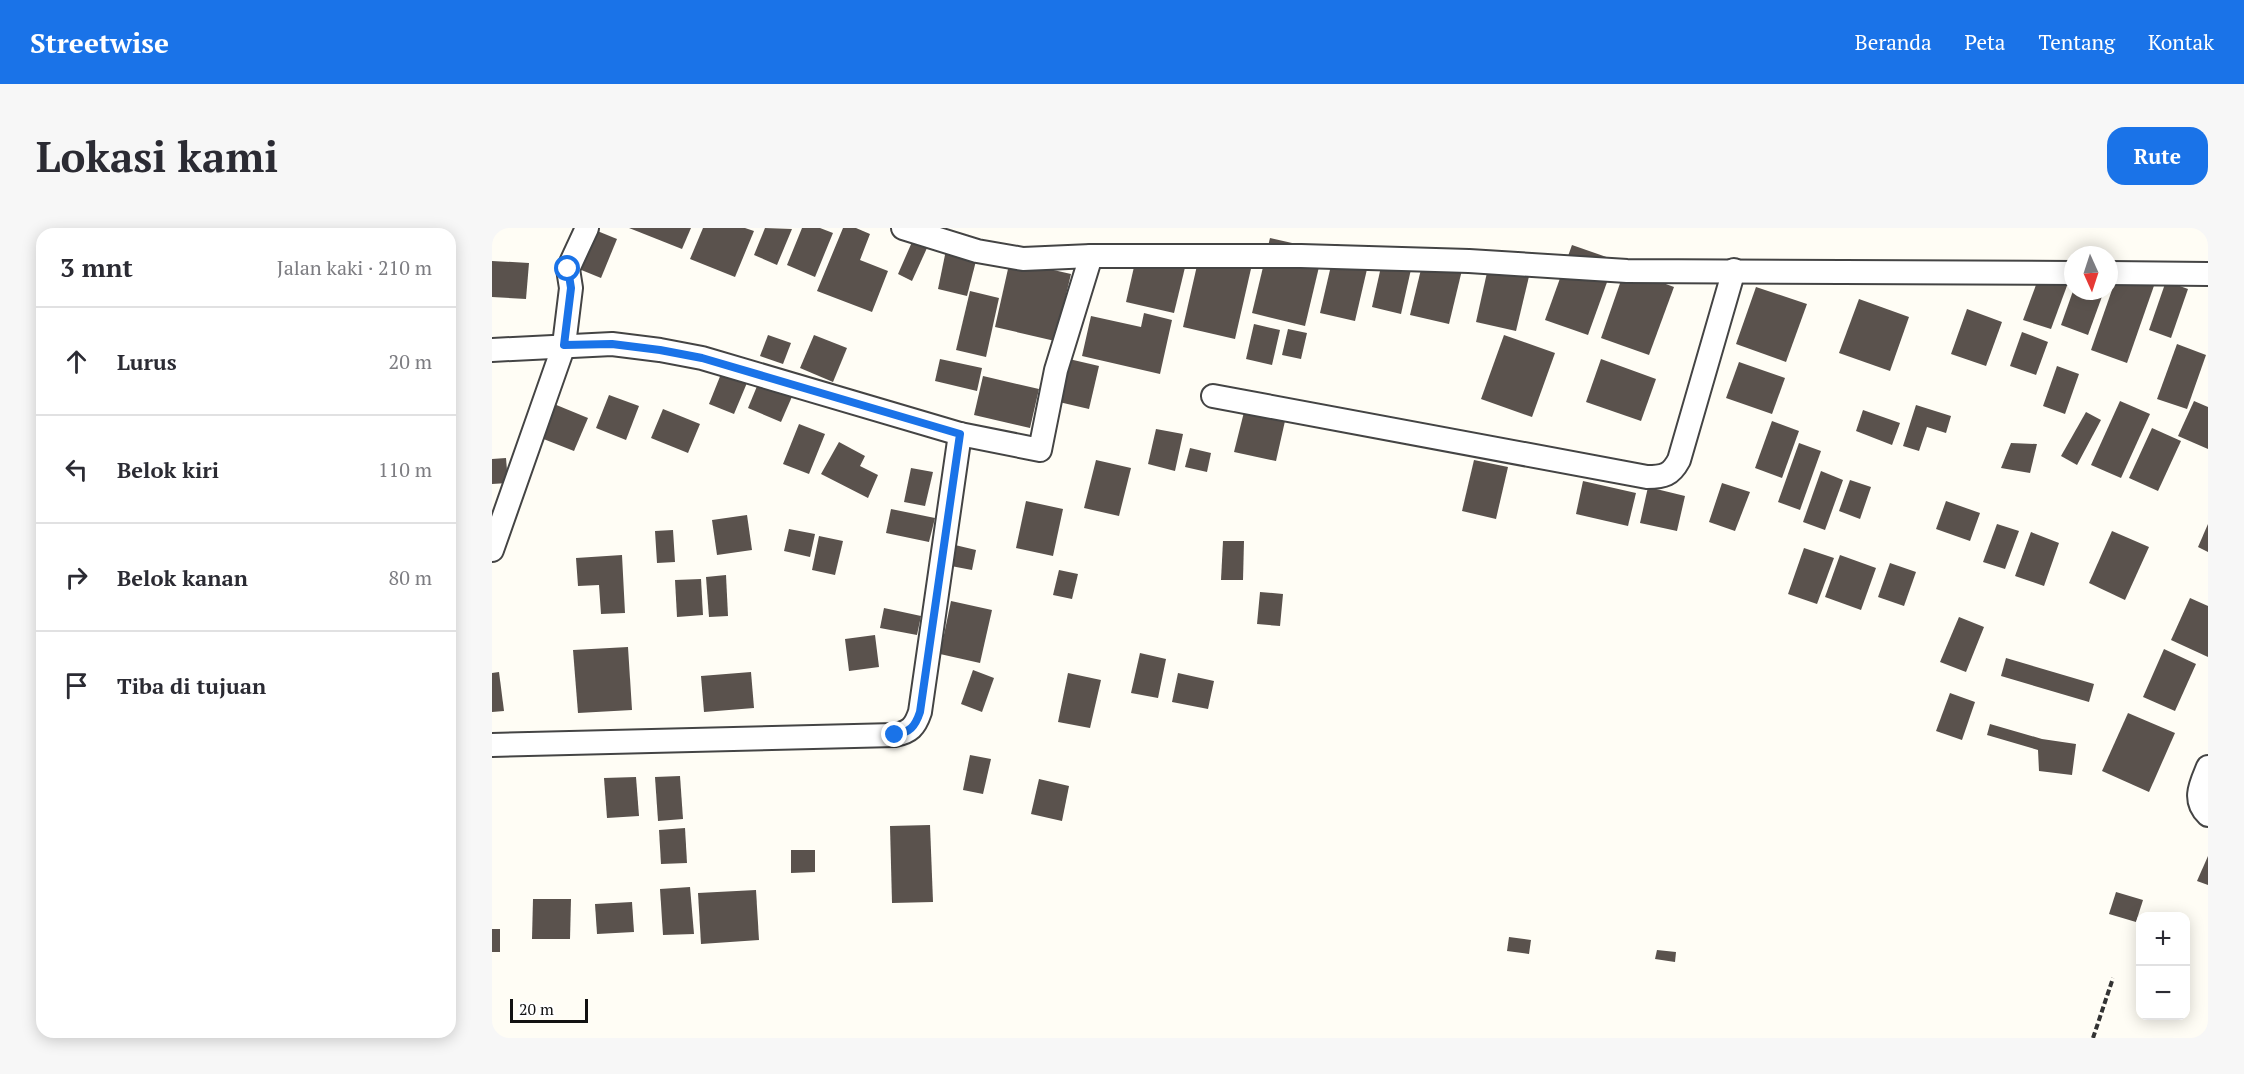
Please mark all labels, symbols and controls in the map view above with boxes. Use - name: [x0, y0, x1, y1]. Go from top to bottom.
- text: Streetwise: [30, 24, 169, 61]
- text: Beranda: [1855, 28, 1932, 56]
- text: Peta: [1965, 28, 2005, 56]
- text: Tentang: [2038, 28, 2115, 56]
- text: Kontak: [2148, 28, 2214, 56]
- button: Rute: [2107, 127, 2208, 185]
- text: Lokasi kami: [36, 128, 278, 184]
- north arrow: [2064, 246, 2118, 300]
- text: 3 mnt: [60, 250, 133, 284]
- text: Jalan kaki · 210 m: [277, 254, 432, 281]
- route start: [554, 255, 580, 281]
- icon: ahead: [60, 345, 93, 378]
- text: Lurus: [117, 347, 177, 376]
- text: 20 m: [389, 348, 432, 375]
- icon: left: [60, 453, 93, 486]
- text: Belok kiri: [117, 455, 219, 484]
- text: 110 m: [378, 456, 432, 483]
- icon: right: [60, 561, 93, 594]
- text: Belok kanan: [117, 563, 248, 592]
- text: 80 m: [389, 564, 432, 591]
- icon: arrive: [60, 669, 93, 702]
- text: Tiba di tujuan: [117, 671, 266, 700]
- route end: [881, 721, 907, 747]
- map controls: [2136, 912, 2190, 1020]
- button: +: [2136, 912, 2190, 966]
- button: −: [2136, 966, 2190, 1020]
- scale bar: [510, 996, 588, 1024]
- text: 20 m: [519, 998, 554, 1020]

